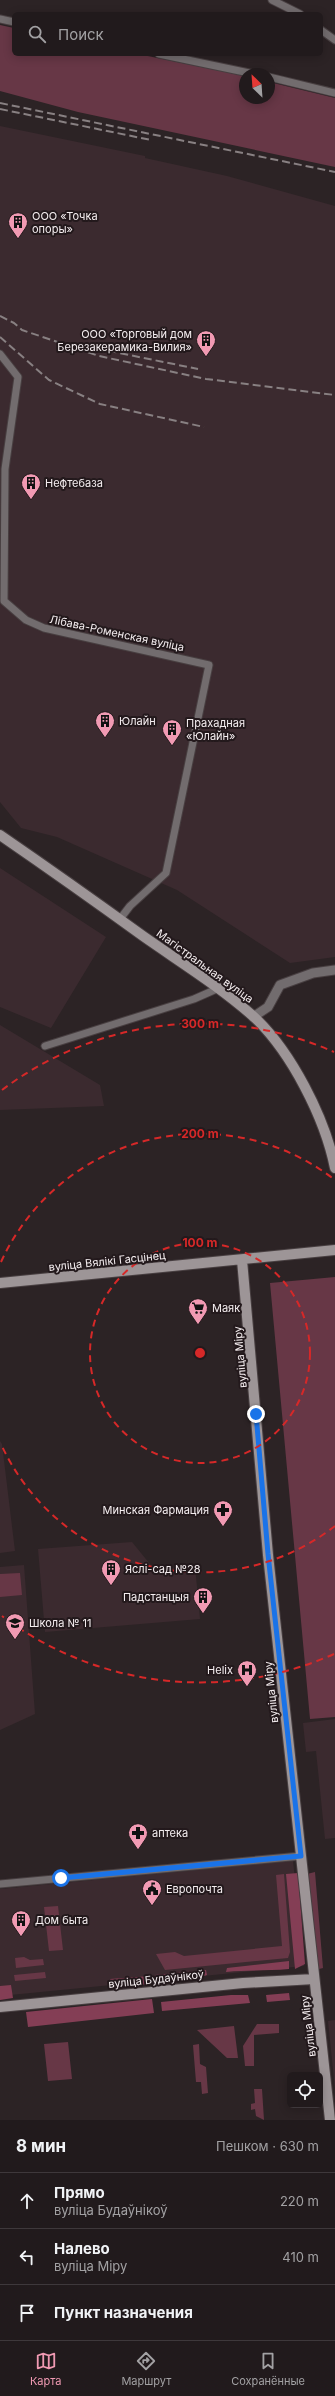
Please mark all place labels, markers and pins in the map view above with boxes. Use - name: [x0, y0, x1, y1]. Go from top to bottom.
- place label: ООО «Точка опоры»: [32, 209, 98, 236]
- building icon: ООО «Точка опоры»: [7, 211, 29, 239]
- place label: ООО «Торговый дом Березакерамика-Вилия»: [57, 327, 192, 354]
- building icon: ООО «Торговый дом Березакерамика-Вилия»: [195, 329, 217, 357]
- building icon: Нефтебаза: [20, 472, 42, 500]
- place label: Нефтебаза: [45, 476, 103, 490]
- building icon: Юлайн: [94, 710, 116, 738]
- place label: Юлайн: [119, 714, 156, 728]
- place label: Прахадная «Юлайн»: [186, 716, 245, 743]
- building icon: Прахадная «Юлайн»: [161, 718, 183, 746]
- supermarket icon: Маяк: [187, 1297, 209, 1325]
- place label: Маяк: [212, 1301, 240, 1315]
- centre of rings: [193, 1346, 207, 1360]
- pharmacy icon: Минская Фармация: [212, 1499, 234, 1527]
- place label: Минская Фармация: [103, 1503, 209, 1517]
- building icon: Яслі-сад №28: [100, 1558, 122, 1586]
- place label: Яслі-сад №28: [125, 1562, 201, 1576]
- building icon: Падстанцыя: [192, 1586, 214, 1614]
- place label: Падстанцыя: [123, 1590, 189, 1604]
- school or university icon: Школа № 11: [4, 1612, 26, 1640]
- place label: Школа № 11: [29, 1616, 92, 1630]
- hospital icon: Helix: [236, 1659, 258, 1687]
- place label: Helix: [207, 1663, 233, 1677]
- pharmacy icon: аптека: [127, 1822, 149, 1850]
- place label: аптека: [152, 1826, 188, 1840]
- public building icon: Европочта: [141, 1878, 163, 1906]
- place label: Европочта: [166, 1882, 223, 1896]
- building icon: Дом быта: [10, 1909, 32, 1937]
- place label: Дом быта: [35, 1913, 88, 1927]

